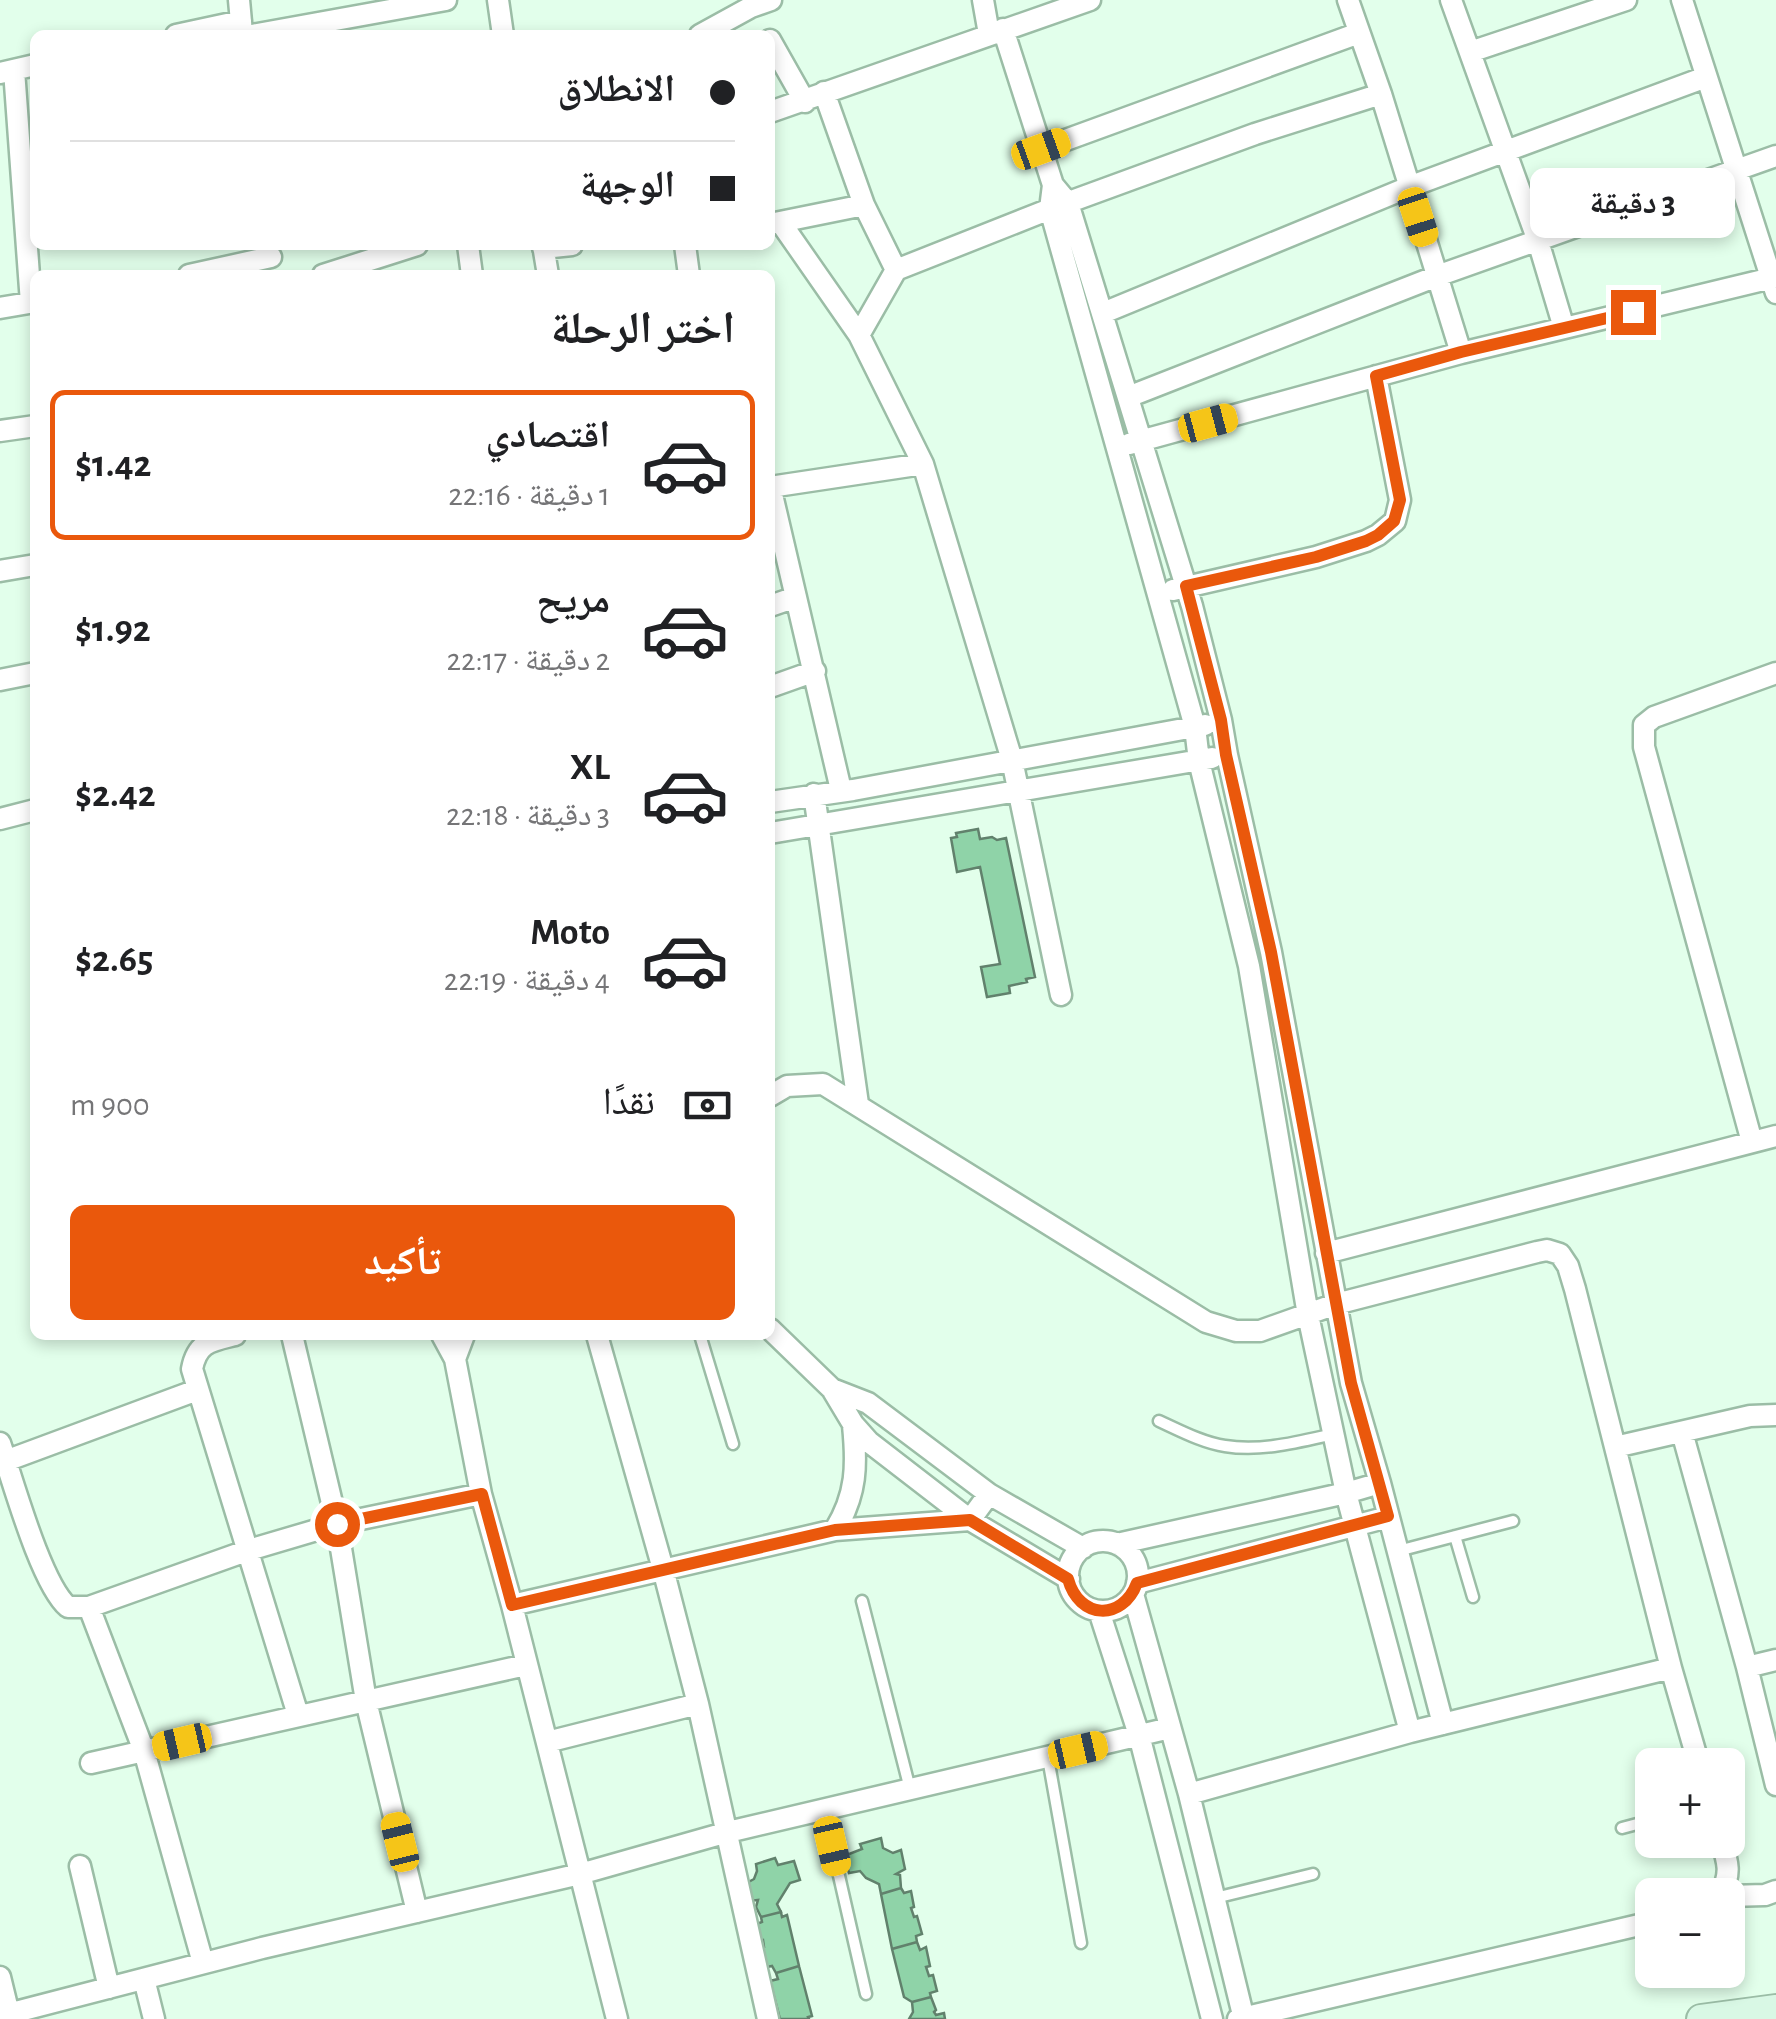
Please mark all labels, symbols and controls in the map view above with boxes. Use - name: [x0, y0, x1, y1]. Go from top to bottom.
- text: الانطلاق: [557, 71, 675, 109]
- car: [1008, 125, 1074, 173]
- text: الوجهة: [580, 167, 675, 205]
- callout: 3 دقيقة: [1530, 167, 1736, 237]
- car: [1394, 184, 1442, 250]
- text: 3 دقيقة: [1590, 187, 1675, 219]
- route end: [1611, 290, 1656, 335]
- text: اختر الرحلة: [551, 307, 735, 352]
- car: [1175, 401, 1241, 445]
- text: اقتصادي: [486, 417, 610, 455]
- icon: car: [640, 420, 730, 510]
- text: $1.42: [75, 446, 152, 484]
- text: 1 دقيقة · 22:16: [448, 479, 610, 511]
- text: مريح: [536, 582, 610, 620]
- icon: car: [640, 585, 730, 675]
- text: $1.92: [75, 611, 151, 649]
- text: 2 دقيقة · 22:17: [446, 644, 610, 676]
- text: XL: [570, 749, 610, 787]
- icon: car: [640, 750, 730, 840]
- text: $2.42: [75, 776, 156, 814]
- text: 3 دقيقة · 22:18: [446, 799, 610, 831]
- text: Moto: [530, 914, 610, 952]
- icon: car: [640, 915, 730, 1005]
- text: $2.65: [75, 941, 153, 979]
- text: 4 دقيقة · 22:19: [444, 964, 610, 996]
- icon: cash: [680, 1078, 735, 1133]
- text: نقدًا: [603, 1084, 655, 1122]
- text: 900 m: [70, 1089, 150, 1121]
- button: تأكيد: [70, 1205, 735, 1320]
- route start: [315, 1502, 360, 1547]
- car: [149, 1721, 215, 1763]
- car: [1045, 1729, 1111, 1771]
- map controls: [1635, 1748, 1745, 1988]
- button: +: [1635, 1748, 1745, 1858]
- car: [378, 1809, 422, 1875]
- car: [811, 1813, 853, 1879]
- button: −: [1635, 1878, 1745, 1988]

